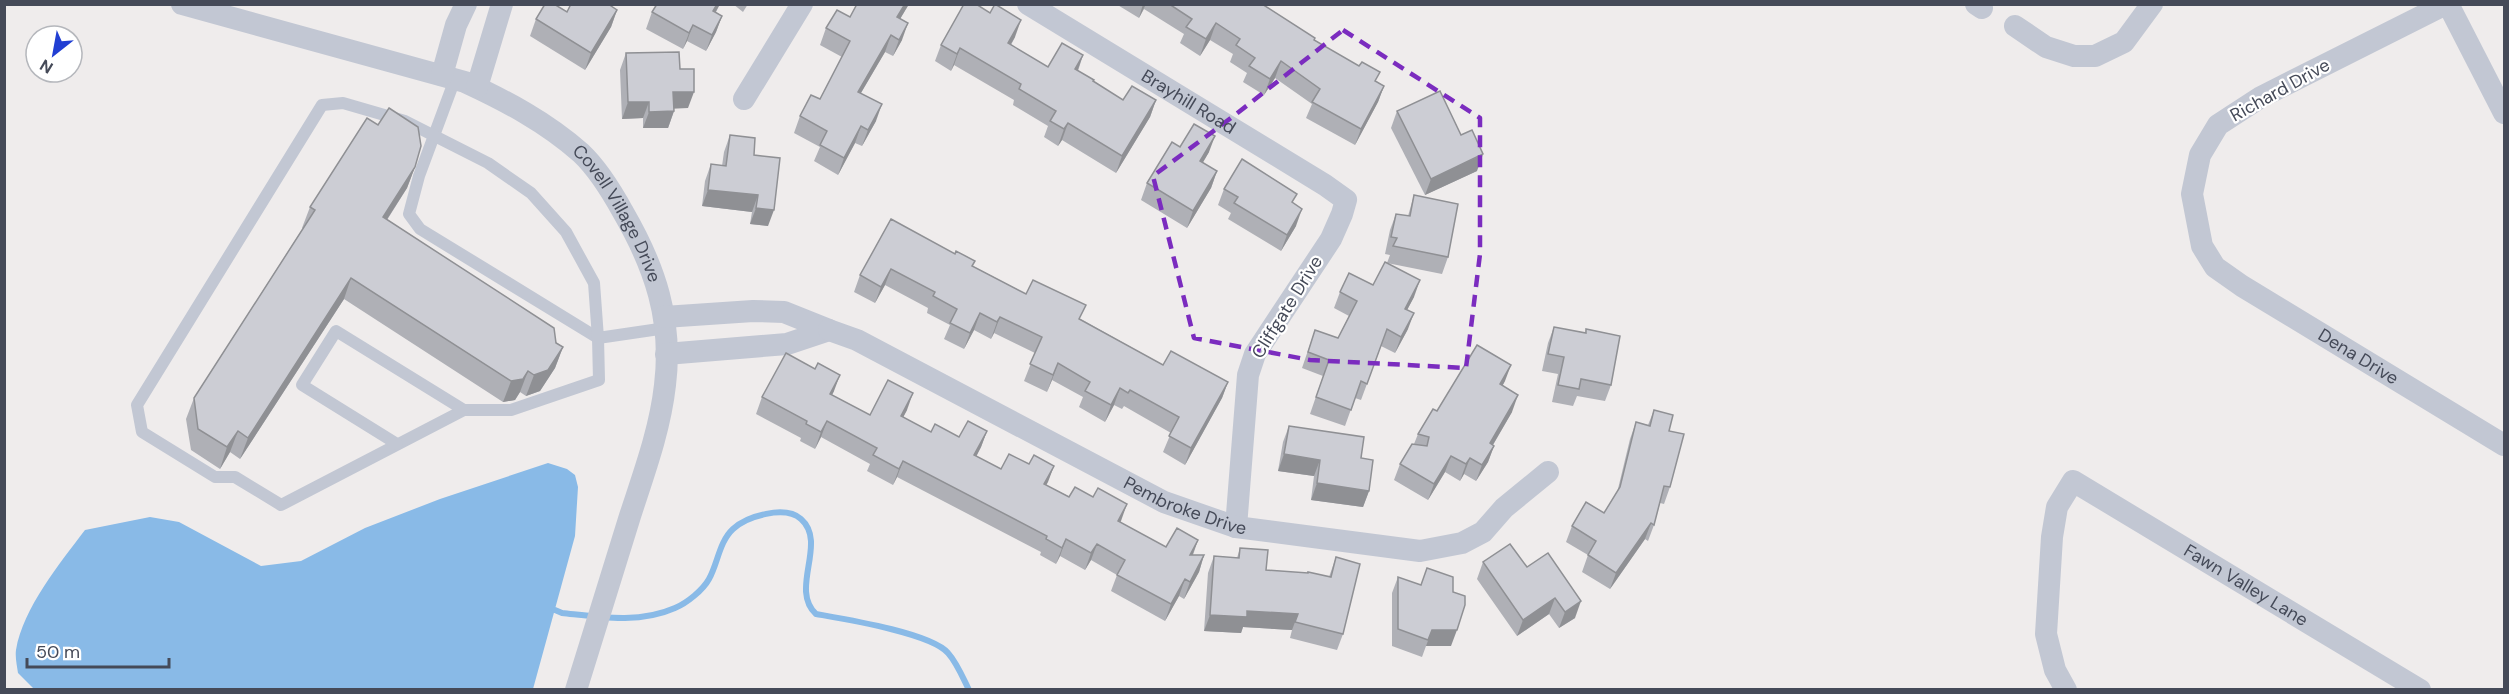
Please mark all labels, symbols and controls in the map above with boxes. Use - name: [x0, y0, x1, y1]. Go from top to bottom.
- north arrow: [24, 24, 84, 84]
- street label: Richard Drive: [2226, 53, 2334, 127]
- text: N: [36, 54, 57, 78]
- street label: Brayhill Road: [1137, 64, 1240, 140]
- street label: Covell Village Drive: [567, 139, 666, 285]
- street label: Cliffgate Drive: [1246, 251, 1328, 363]
- street label: Dena Drive: [2314, 323, 2403, 390]
- street label: Pembroke Drive: [1119, 471, 1248, 540]
- street label: Fawn Valley Lane: [2179, 539, 2313, 632]
- scale bar: [27, 631, 170, 669]
- text: 50 m: [36, 640, 80, 664]

